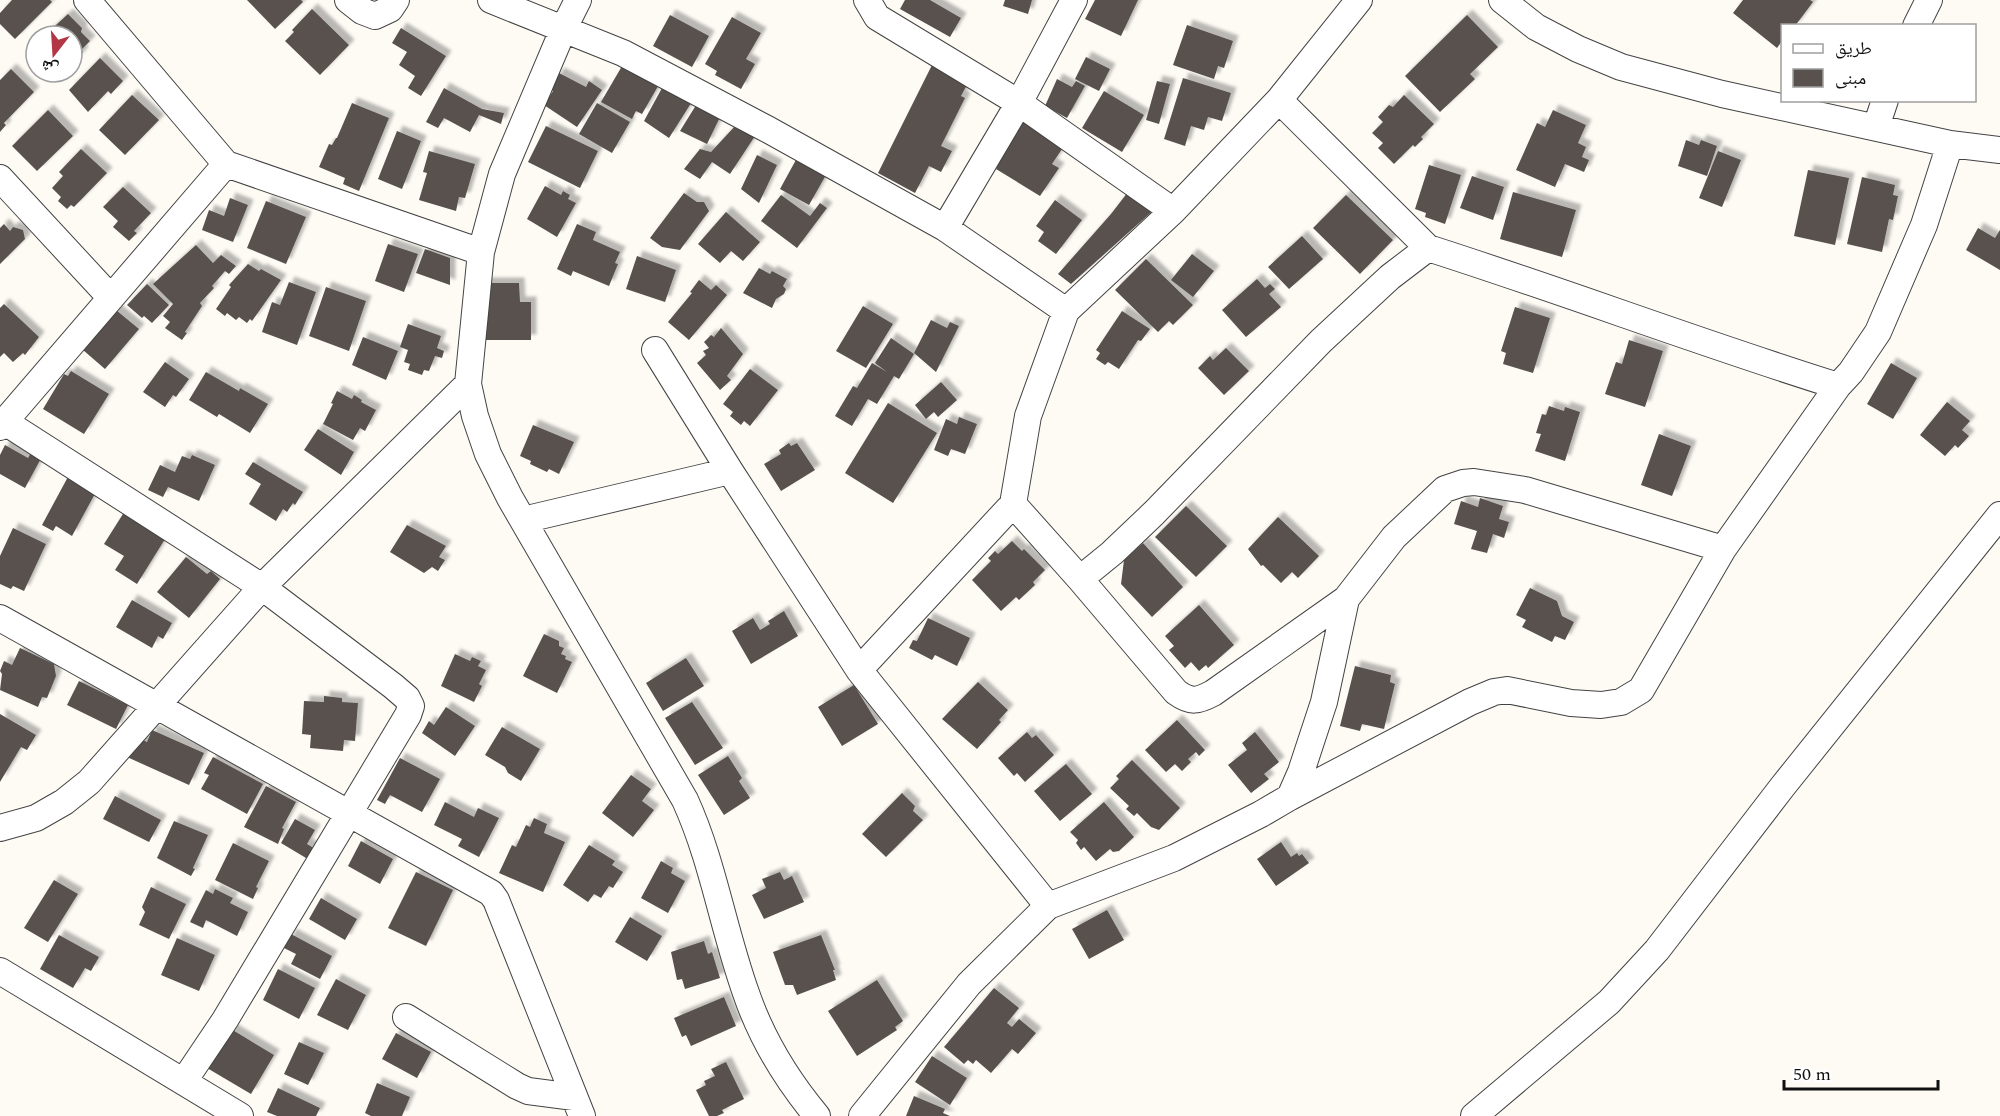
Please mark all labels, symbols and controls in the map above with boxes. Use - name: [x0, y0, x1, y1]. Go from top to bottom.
- north arrow: [24, 24, 84, 84]
- legend: [1781, 24, 1976, 102]
- text: طريق: [1835, 35, 1872, 62]
- text: ش: [38, 53, 62, 81]
- text: مبنى: [1835, 65, 1866, 92]
- scale bar: [1784, 1053, 1938, 1091]
- text: 50 m: [1793, 1061, 1831, 1088]

